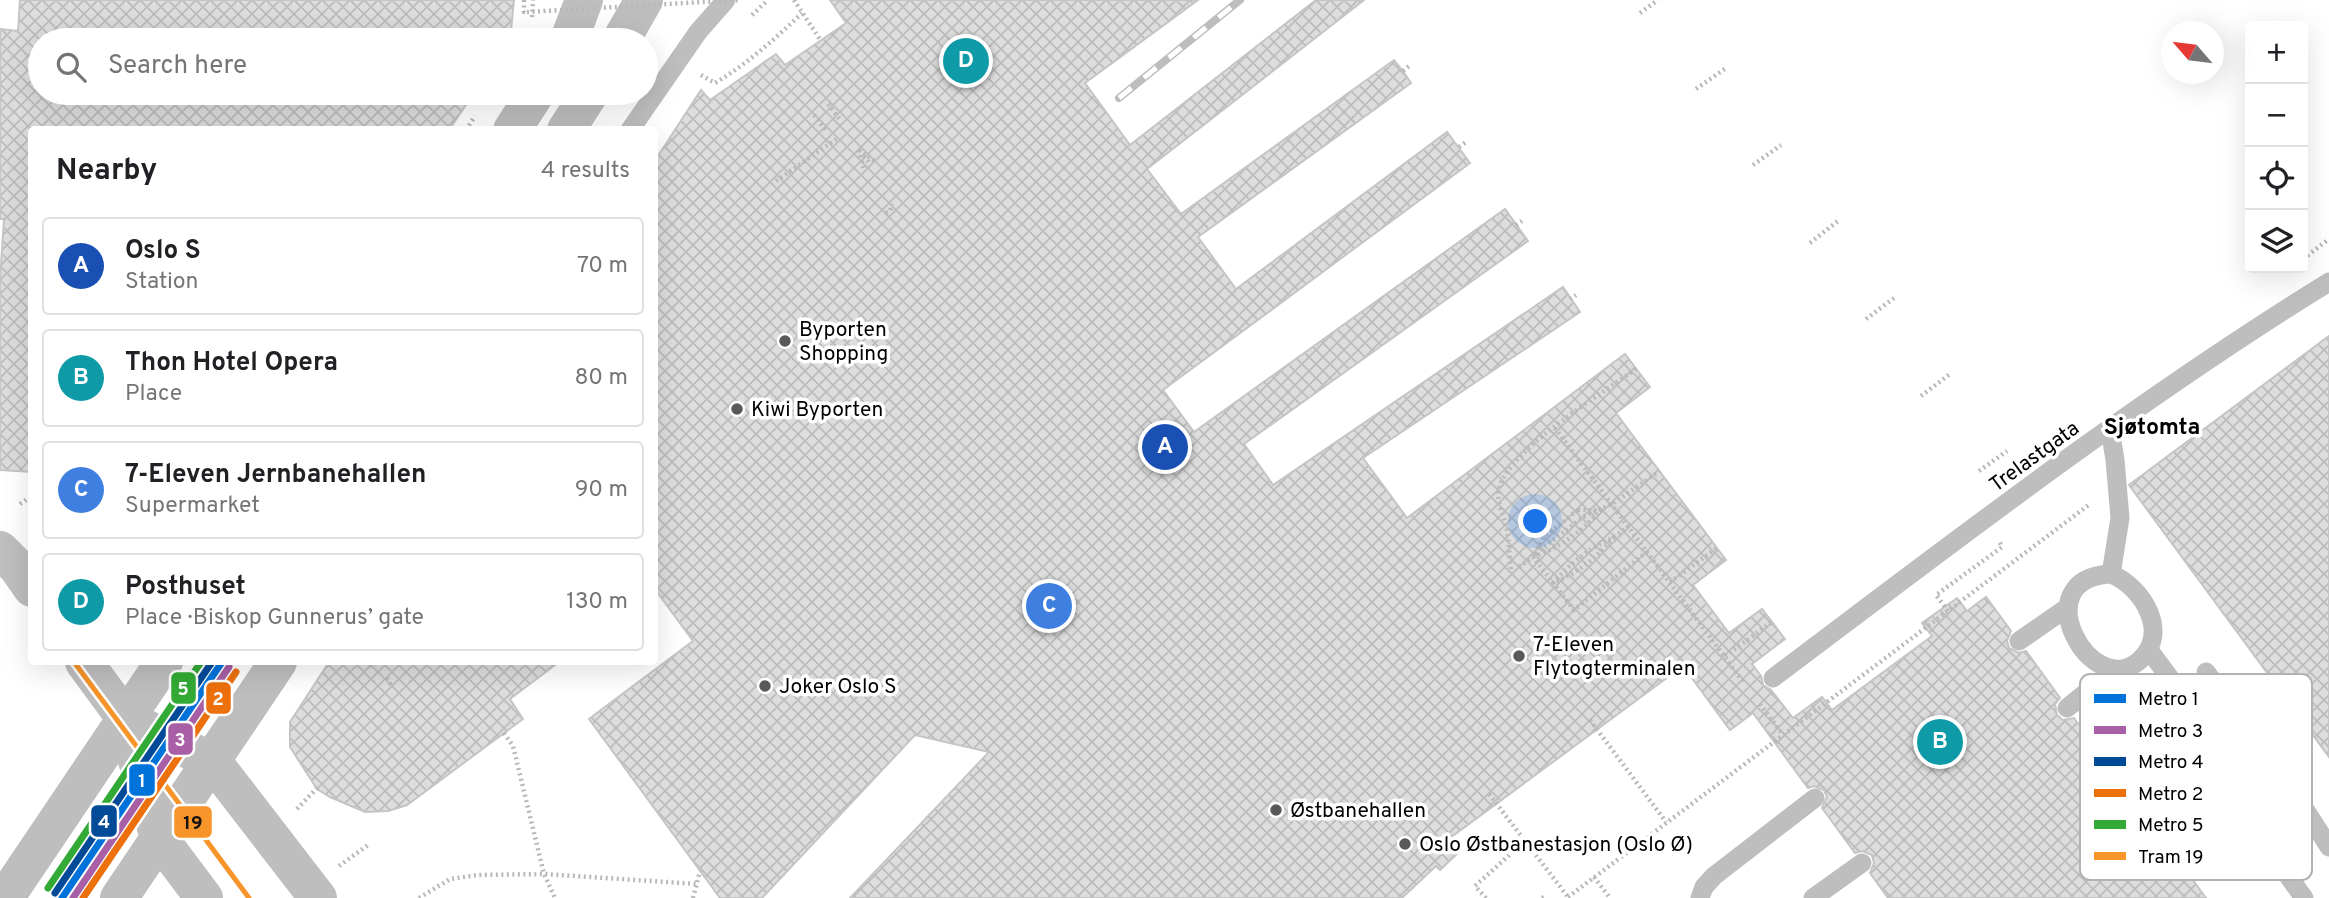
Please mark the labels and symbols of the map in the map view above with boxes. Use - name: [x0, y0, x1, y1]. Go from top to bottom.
- north arrow: [2161, 21, 2224, 84]
- pin: D: [943, 35, 989, 87]
- place label: Byporten Shopping: [799, 317, 888, 368]
- marker: Byporten Shopping: [777, 333, 793, 349]
- place label: Kiwi Byporten: [751, 397, 883, 424]
- marker: Kiwi Byporten: [729, 401, 745, 417]
- district label: Sjøtomta: [2104, 414, 2200, 443]
- street label: Trelastgata: [1985, 416, 2085, 499]
- pin: A: [1142, 421, 1188, 473]
- your location: [1518, 504, 1552, 538]
- pin: C: [1026, 580, 1072, 632]
- place label: 7-Eleven Flytogterminalen: [1533, 632, 1695, 683]
- marker: 7-Eleven Flytogterminalen: [1511, 648, 1527, 664]
- line badge: 5: [170, 671, 197, 705]
- place label: Joker Oslo S: [779, 674, 897, 701]
- legend: [2080, 674, 2312, 880]
- text: 5: [177, 678, 189, 702]
- marker: Joker Oslo S: [757, 678, 773, 694]
- line badge: 2: [205, 681, 232, 715]
- text: 2: [212, 688, 224, 712]
- text: Metro 1: [2138, 688, 2199, 712]
- pin: B: [1917, 716, 1963, 768]
- text: Metro 3: [2138, 720, 2203, 744]
- line badge: 3: [167, 722, 194, 756]
- text: 3: [174, 729, 186, 753]
- text: Metro 4: [2138, 751, 2204, 775]
- line badge: 1: [128, 763, 156, 797]
- text: 1: [138, 770, 146, 794]
- text: Metro 2: [2138, 783, 2203, 807]
- place label: Østbanehallen: [1290, 798, 1426, 825]
- marker: Østbanehallen: [1268, 802, 1284, 818]
- line badge: 4: [90, 804, 118, 838]
- line badge: 19: [173, 805, 213, 839]
- text: 4: [98, 811, 110, 835]
- text: 19: [183, 812, 203, 836]
- text: Metro 5: [2138, 814, 2204, 838]
- place label: Oslo Østbanestasjon (Oslo Ø): [1419, 832, 1693, 859]
- marker: Oslo Østbanestasjon (Oslo Ø): [1397, 836, 1413, 852]
- text: Tram 19: [2138, 846, 2204, 870]

